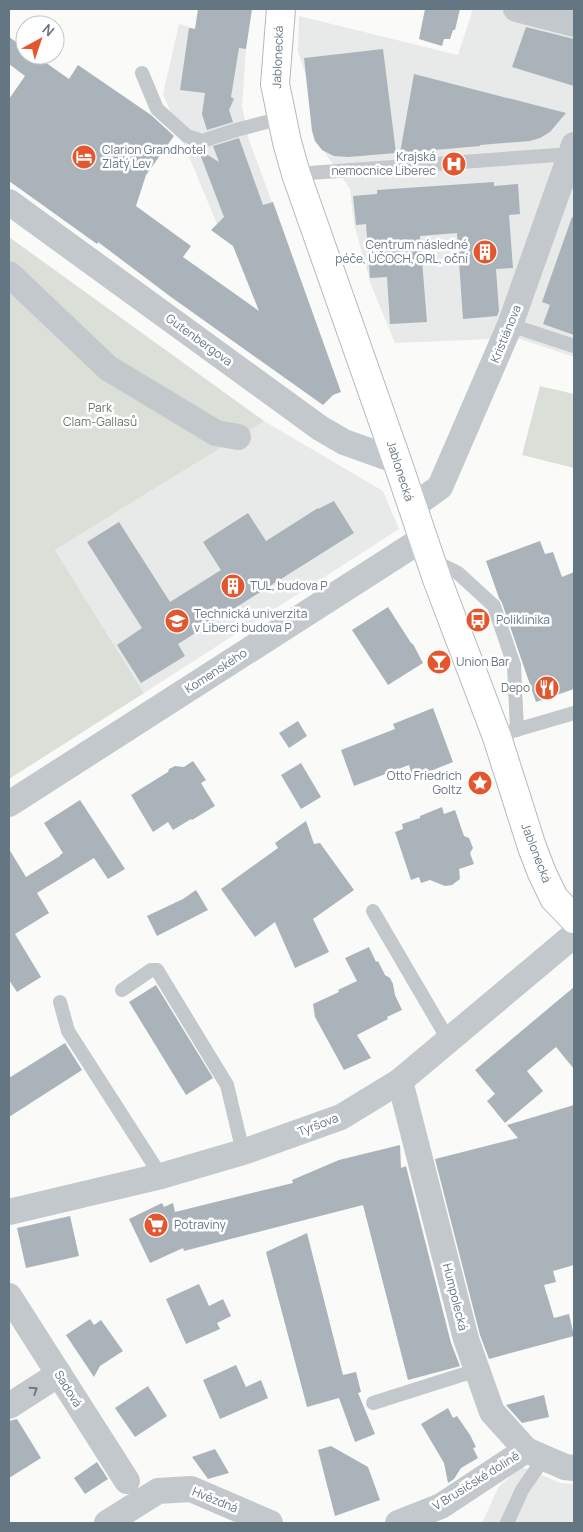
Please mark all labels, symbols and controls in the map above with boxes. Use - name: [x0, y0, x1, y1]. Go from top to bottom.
- north arrow: [15, 15, 65, 65]
- text: N: [39, 19, 59, 40]
- street label: Jablonecká: [268, 25, 287, 89]
- place label: Clarion Grandhotel Zlatý Lev: [102, 141, 206, 172]
- hotel icon: Clarion Grandhotel Zlatý Lev: [71, 144, 97, 170]
- place label: Krajská nemocnice Liberec: [331, 148, 436, 179]
- hospital icon: Krajská nemocnice Liberec: [441, 151, 467, 177]
- place label: Centrum následné péče, ÚČOCH, ORL, oční: [335, 236, 468, 267]
- building icon: Centrum následné péče, ÚČOCH, ORL, oční: [472, 239, 498, 265]
- street label: Kristiánova: [486, 302, 525, 365]
- street label: Gutenbergova: [162, 310, 236, 370]
- park label: Park Clam-Gallasů: [63, 399, 137, 430]
- street label: Jablonecká: [383, 438, 418, 503]
- building icon: TUL, budova P: [220, 573, 246, 599]
- place label: TUL, budova P: [250, 577, 328, 594]
- place label: Technická univerzita v Liberci budova P: [194, 605, 307, 636]
- bus stop icon: Poliklinika: [465, 607, 491, 633]
- school or university icon: Technická univerzita v Liberci budova P: [164, 608, 190, 634]
- place label: Poliklinika: [496, 611, 550, 628]
- street label: Komenského: [181, 644, 250, 697]
- bar icon: Union Bar: [426, 649, 452, 675]
- place label: Union Bar: [456, 653, 510, 670]
- restaurant icon: Depo: [534, 675, 560, 701]
- place label: Depo: [501, 679, 530, 696]
- place label: Otto Friedrich Goltz: [387, 767, 462, 798]
- place icon: Otto Friedrich Goltz: [467, 770, 493, 796]
- street label: Jablonecká: [517, 821, 556, 885]
- street label: Tyršova: [295, 1109, 341, 1140]
- supermarket icon: Potraviny: [143, 1212, 169, 1238]
- place label: Potraviny: [174, 1216, 226, 1233]
- street label: Humpolecká: [439, 1261, 472, 1332]
- street label: Sadová: [51, 1367, 86, 1410]
- one-way arrow: [28, 1387, 38, 1396]
- street label: V Brusičské dolině: [429, 1447, 522, 1514]
- street label: Hvězdná: [190, 1483, 241, 1516]

